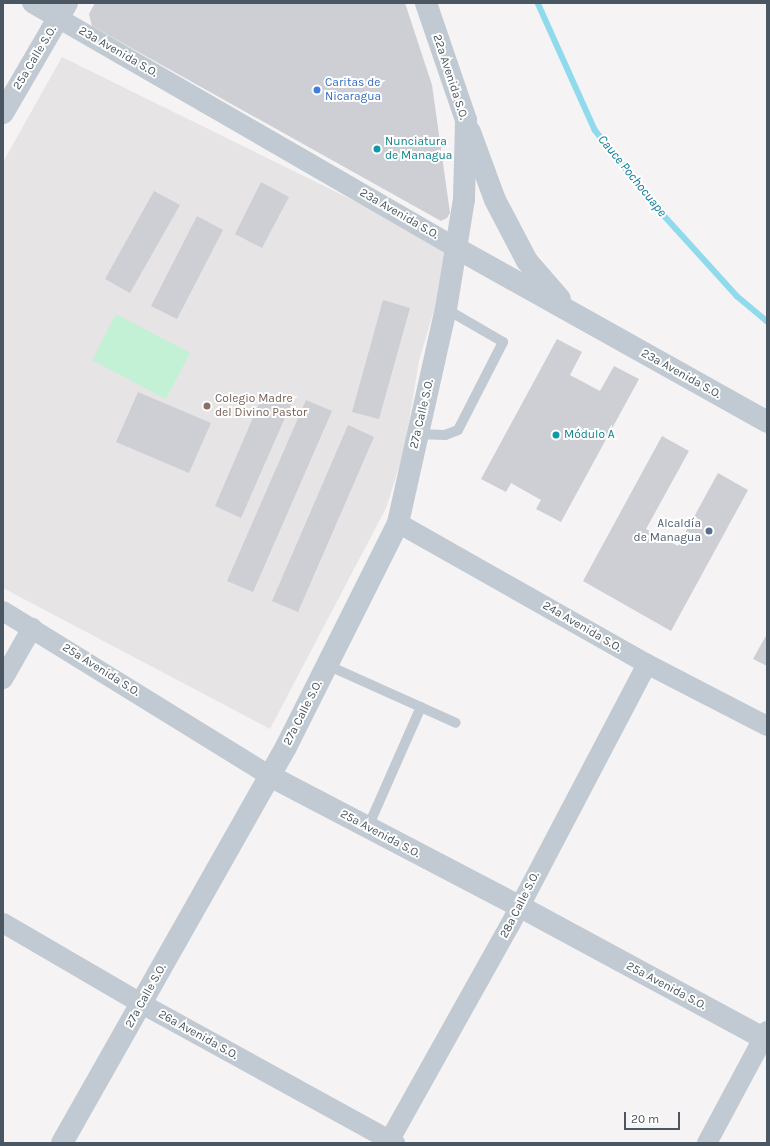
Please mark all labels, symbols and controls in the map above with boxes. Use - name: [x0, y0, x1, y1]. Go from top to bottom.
- street label: 25a Calle S.O.: [10, 23, 60, 93]
- street label: 23a Avenida S.O.: [76, 24, 160, 80]
- street label: 22a Avenida S.O.: [429, 33, 471, 121]
- place label: Caritas de Nicaragua: [325, 76, 381, 104]
- marker: Caritas de Nicaragua: [312, 85, 322, 95]
- water label: Cauce Pochocuape: [594, 132, 670, 220]
- place label: Nunciatura de Managua: [385, 135, 452, 163]
- marker: Nunciatura de Managua: [372, 144, 382, 154]
- street label: 23a Avenida S.O.: [357, 186, 441, 242]
- street label: 23a Avenida S.O.: [639, 346, 723, 402]
- street label: 27a Calle S.O.: [407, 378, 437, 450]
- place label: Colegio Madre del Divino Pastor: [215, 392, 307, 420]
- marker: Colegio Madre del Divino Pastor: [202, 401, 212, 411]
- place label: Módulo A: [564, 428, 615, 442]
- marker: Módulo A: [551, 430, 561, 440]
- place label: Alcaldía de Managua: [634, 517, 701, 545]
- marker: Alcaldía de Managua: [704, 526, 714, 536]
- street label: 24a Avenida S.O.: [540, 599, 624, 655]
- street label: 25a Avenida S.O.: [60, 640, 142, 700]
- street label: 27a Calle S.O.: [280, 678, 326, 748]
- street label: 25a Avenida S.O.: [337, 807, 423, 861]
- street label: 28a Calle S.O.: [497, 869, 543, 941]
- street label: 25a Avenida S.O.: [623, 959, 709, 1013]
- street label: 27a Calle S.O.: [122, 961, 170, 1031]
- street label: 26a Avenida S.O.: [156, 1007, 240, 1063]
- scale bar: [626, 1104, 682, 1130]
- text: 20 m: [631, 1112, 659, 1126]

